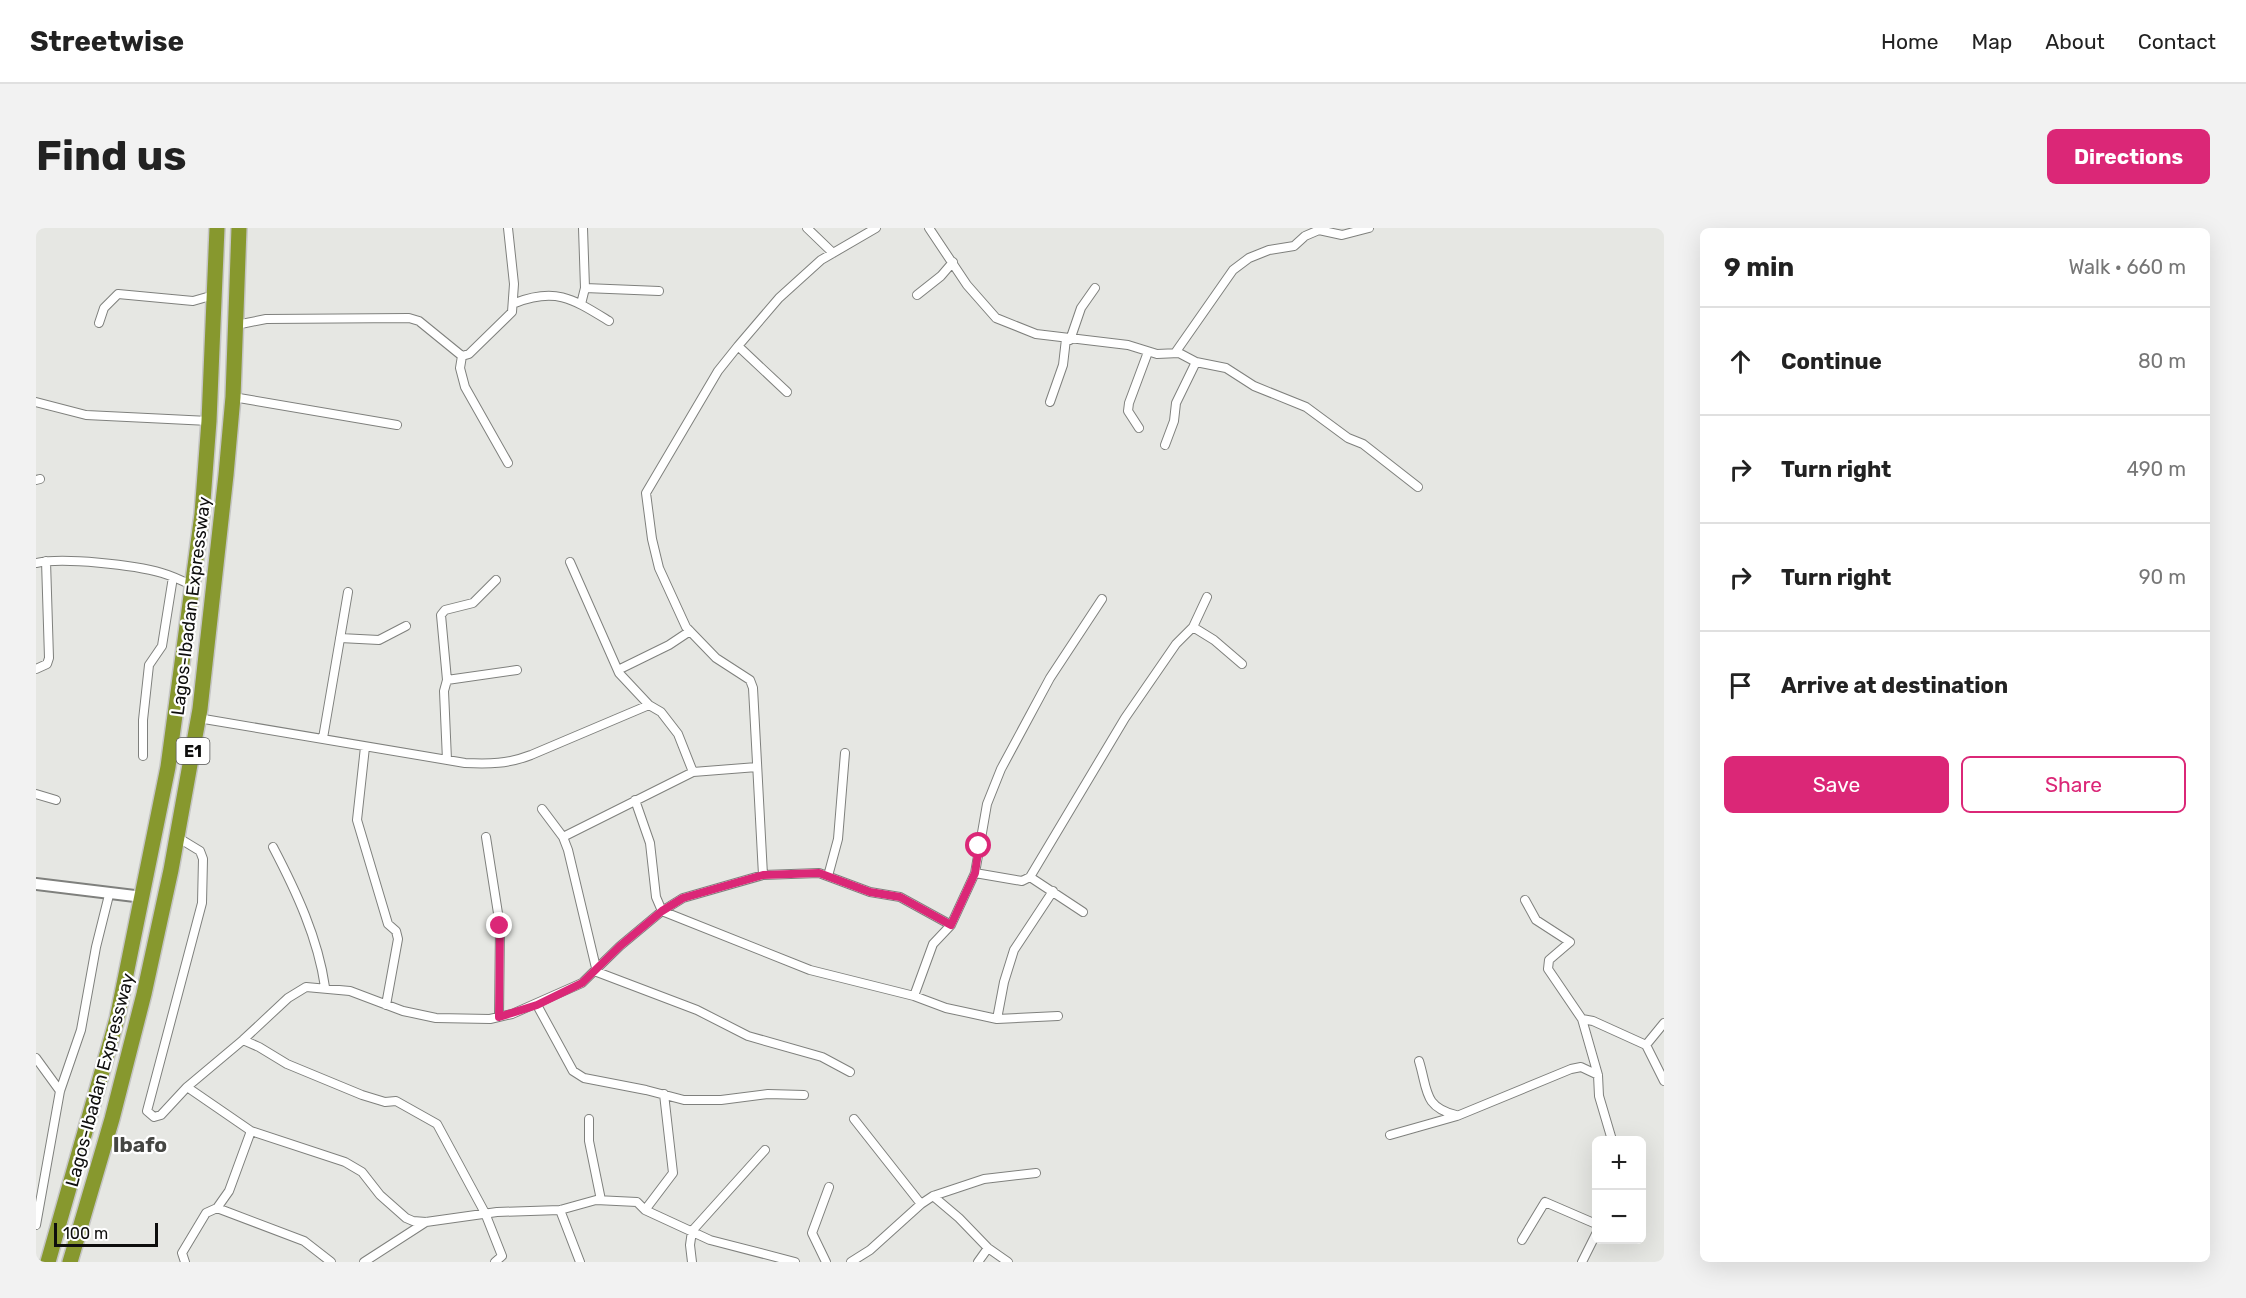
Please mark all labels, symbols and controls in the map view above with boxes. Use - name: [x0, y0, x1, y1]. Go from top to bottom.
- text: Streetwise: [30, 25, 184, 58]
- text: Home: [1881, 29, 1938, 54]
- text: Map: [1971, 29, 2012, 54]
- text: About: [2045, 29, 2105, 54]
- text: Contact: [2138, 29, 2216, 54]
- button: Directions: [2047, 129, 2210, 184]
- text: Find us: [36, 131, 187, 181]
- text: 9 min: [1724, 252, 1794, 283]
- text: Walk · 660 m: [2068, 255, 2186, 279]
- icon: ahead: [1724, 345, 1757, 378]
- text: Continue: [1781, 348, 1882, 375]
- text: 80 m: [2138, 349, 2186, 373]
- icon: right: [1724, 453, 1757, 486]
- text: Turn right: [1781, 456, 1891, 483]
- text: 490 m: [2127, 457, 2186, 481]
- street label: Lagos-Ibadan Expressway: [167, 495, 215, 717]
- icon: right: [1724, 561, 1757, 594]
- text: Turn right: [1781, 564, 1891, 591]
- text: 90 m: [2139, 565, 2186, 589]
- icon: arrive: [1724, 669, 1757, 702]
- text: Arrive at destination: [1781, 672, 2008, 699]
- road number: E1: [176, 738, 210, 764]
- button: Save: [1724, 756, 1949, 813]
- button: Share: [1961, 756, 2186, 813]
- route start: [965, 832, 991, 858]
- route end: [486, 912, 512, 938]
- street label: Lagos-Ibadan Expressway: [61, 971, 139, 1189]
- district label: Ibafo: [113, 1132, 167, 1157]
- map controls: [1592, 1136, 1646, 1244]
- button: +: [1592, 1136, 1646, 1190]
- button: −: [1592, 1190, 1646, 1244]
- scale bar: [54, 1220, 158, 1248]
- text: 100 m: [63, 1224, 108, 1243]

